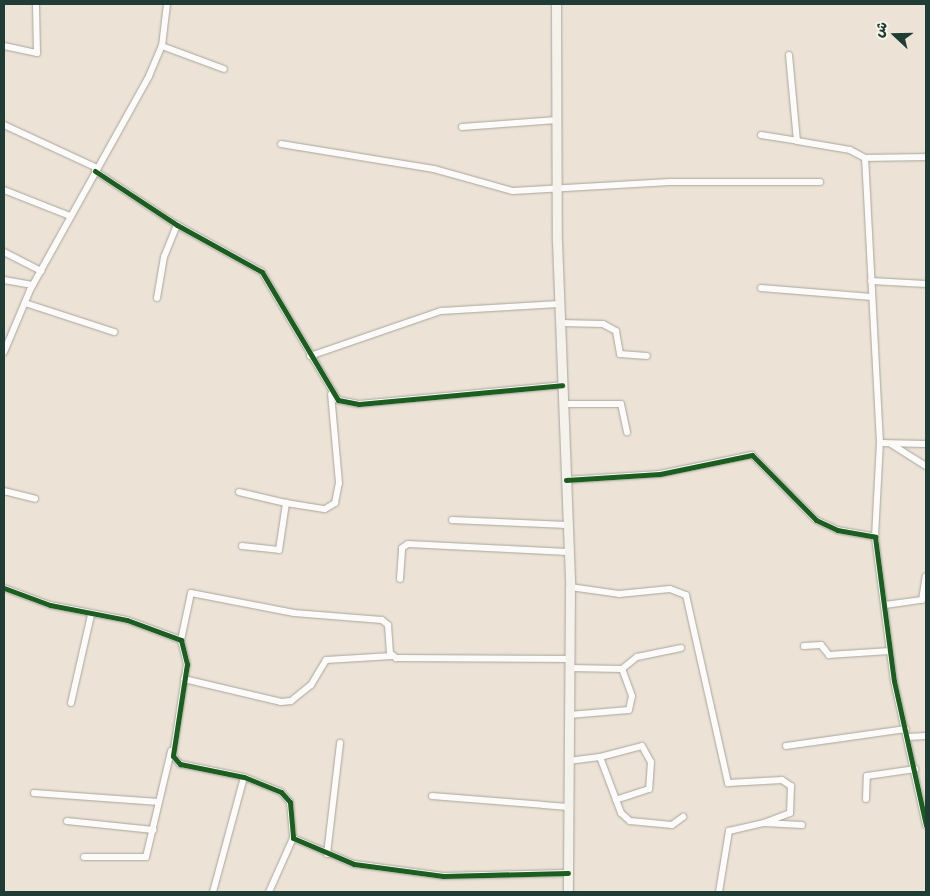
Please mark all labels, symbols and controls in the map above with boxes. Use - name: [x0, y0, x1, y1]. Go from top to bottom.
- north arrow: [870, 10, 920, 60]
- text: ش: [870, 19, 891, 40]

